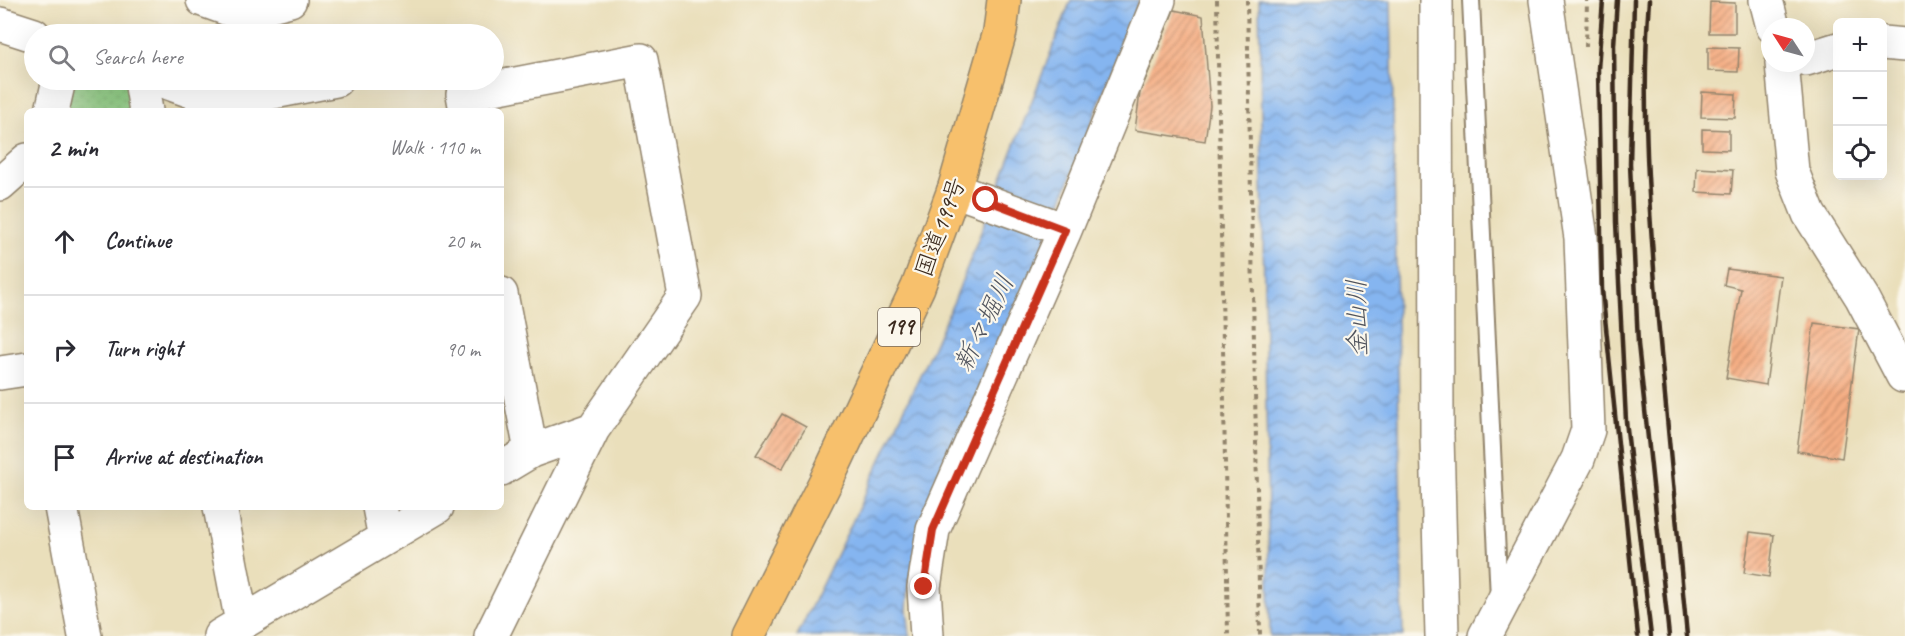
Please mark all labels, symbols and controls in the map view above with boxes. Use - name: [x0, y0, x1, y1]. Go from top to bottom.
- north arrow: [1761, 18, 1815, 72]
- map controls: [1833, 18, 1887, 180]
- button: +: [1833, 18, 1887, 72]
- search box: [24, 24, 504, 90]
- icon: search: [45, 41, 78, 74]
- text: Search here: [93, 43, 183, 71]
- button: −: [1833, 72, 1887, 126]
- button: locate: [1833, 126, 1887, 180]
- text: 2 min: [48, 131, 98, 164]
- text: Walk · 110 m: [390, 135, 480, 160]
- street label: 国道199号: [908, 173, 972, 281]
- route start: [972, 186, 998, 212]
- icon: ahead: [48, 225, 81, 258]
- text: Continue: [105, 227, 171, 255]
- text: 20 m: [446, 229, 480, 254]
- water label: 新々堀川: [946, 269, 1022, 377]
- water label: 金山川: [1340, 279, 1374, 357]
- road number: 199: [878, 308, 920, 346]
- icon: right: [48, 333, 81, 366]
- text: Turn right: [105, 335, 182, 363]
- text: 90 m: [446, 337, 480, 362]
- icon: arrive: [48, 441, 81, 474]
- text: Arrive at destination: [105, 443, 262, 471]
- route end: [910, 573, 936, 599]

